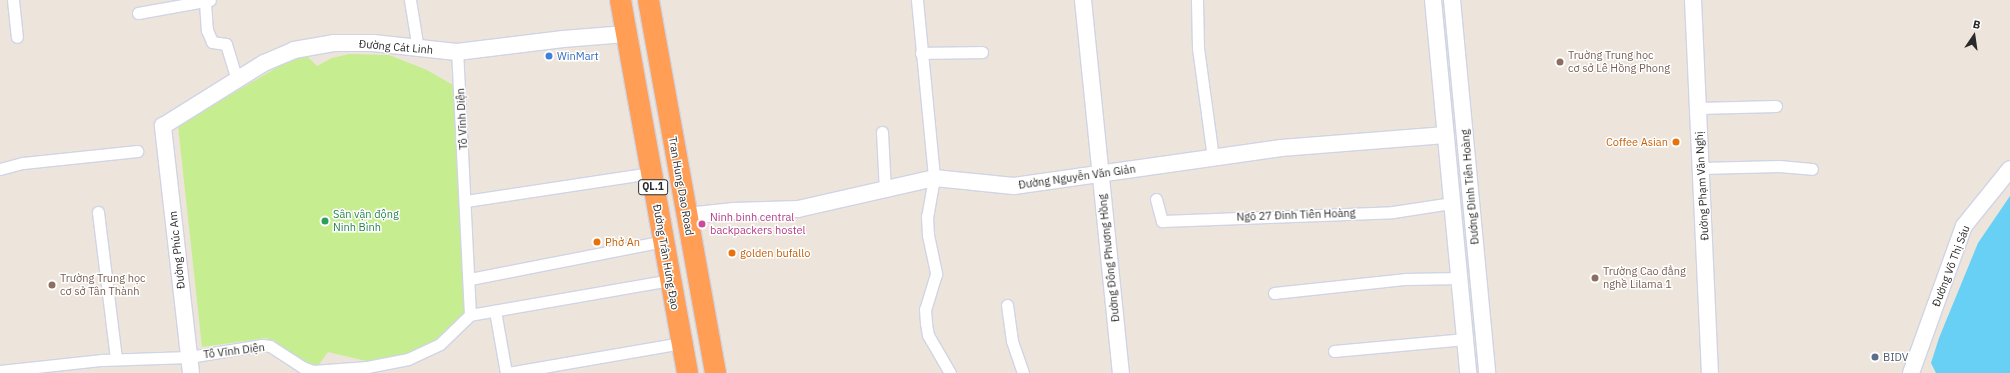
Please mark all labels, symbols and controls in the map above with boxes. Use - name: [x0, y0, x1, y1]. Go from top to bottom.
- north arrow: [1954, 16, 1994, 56]
- text: B: [1972, 17, 1982, 32]
- street label: Đường Cát Linh: [358, 37, 434, 57]
- place label: WinMart: [557, 49, 599, 63]
- place label: Truờng Trung học cơ sở Lê Hồng Phong: [1568, 49, 1670, 75]
- marker: WinMart: [544, 51, 554, 61]
- marker: Truờng Trung học cơ sở Lê Hồng Phong: [1555, 57, 1565, 67]
- street label: Tô Vĩnh Diện: [454, 88, 470, 150]
- street label: Đướng Đinh Tiên Hoàng: [1458, 129, 1482, 245]
- street label: Đường Phạm Văn Nghị: [1693, 131, 1711, 241]
- street label: Tran Hung Dao Road: [666, 135, 696, 237]
- place label: Coffee Asian: [1606, 135, 1668, 149]
- marker: Coffee Asian: [1671, 137, 1681, 147]
- street label: Đường Nguyễn Văn Giản: [1018, 162, 1136, 192]
- road number: QL.1: [638, 179, 668, 195]
- street label: Đường Đông Phương Hồng: [1096, 193, 1122, 323]
- street label: Đường Trân Hưng Đạo: [650, 203, 682, 311]
- street label: Ngõ 27 Đinh Tiên Hoàng: [1236, 206, 1356, 224]
- place label: Sân vận động Ninh Bình: [333, 208, 399, 234]
- street label: Đường Phúc Am: [166, 210, 188, 290]
- place label: Ninh binh central backpackers hostel: [710, 211, 806, 237]
- marker: Sân vận động Ninh Bình: [320, 216, 330, 226]
- marker: Ninh binh central backpackers hostel: [697, 219, 707, 229]
- street label: Đường Võ Thị Sáu: [1929, 223, 1973, 309]
- place label: Phở An: [605, 235, 640, 249]
- marker: Phở An: [592, 237, 602, 247]
- place label: golden bufallo: [740, 246, 810, 260]
- marker: golden bufallo: [727, 248, 737, 258]
- place label: Trường Cao đẳng nghề Lilama 1: [1603, 265, 1686, 291]
- place label: Trường Trung học cơ sở Tân Thành: [60, 272, 146, 298]
- marker: Trường Cao đẳng nghề Lilama 1: [1590, 273, 1600, 283]
- marker: Trường Trung học cơ sở Tân Thành: [47, 280, 57, 290]
- street label: Tô Vĩnh Diện: [203, 341, 265, 361]
- place label: BIDV: [1883, 350, 1909, 364]
- marker: BIDV: [1870, 352, 1880, 362]

